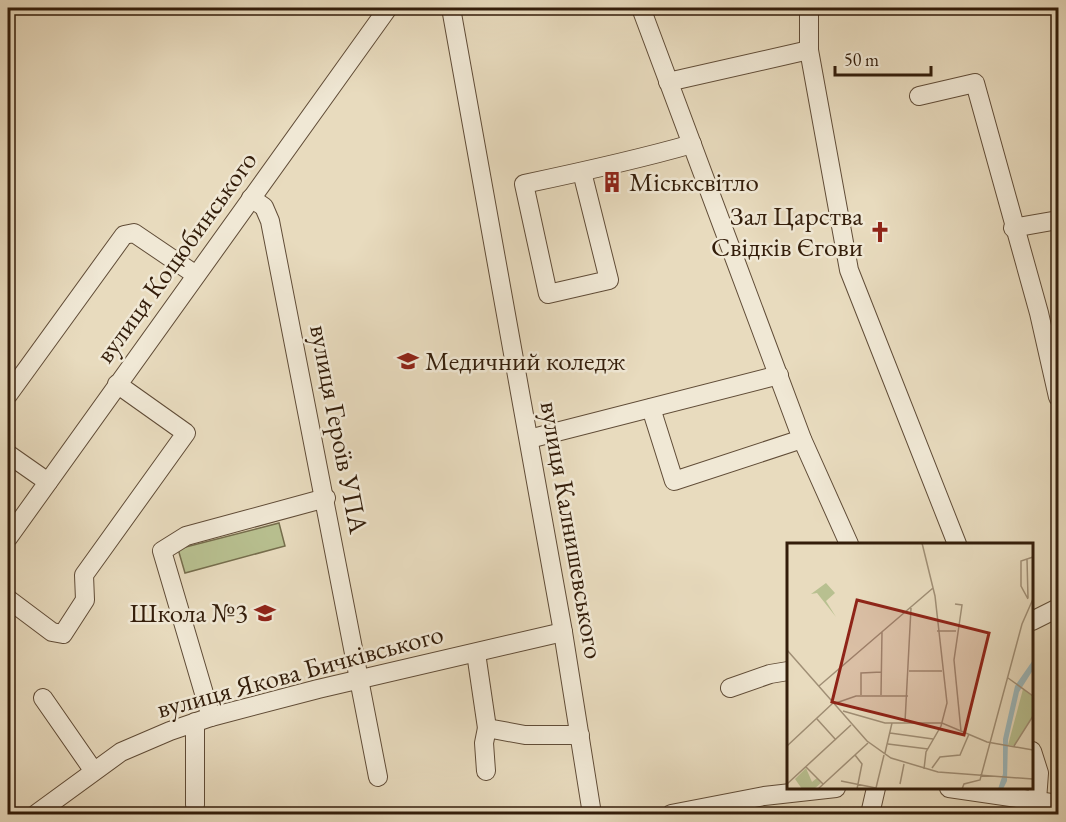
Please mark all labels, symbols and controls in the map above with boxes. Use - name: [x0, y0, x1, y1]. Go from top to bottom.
- scale bar: [835, 39, 931, 77]
- text: 50 m: [844, 48, 879, 71]
- street label: вулиця Коцюбинського: [87, 144, 264, 370]
- place label: Міськсвітло: [629, 164, 759, 199]
- building icon: Міськсвітло: [600, 170, 624, 194]
- place label: Зал Царства Свідків Єгови: [711, 198, 863, 264]
- church icon: Зал Царства Свідків Єгови: [868, 220, 892, 244]
- street label: вулиця Героїв УПА: [302, 322, 377, 537]
- place label: Медичний коледж: [425, 343, 626, 378]
- school or university icon: Медичний коледж: [396, 349, 420, 373]
- street label: вулиця Калнишевського: [533, 398, 612, 662]
- inset map: [787, 543, 1033, 789]
- place label: Школа №3: [129, 595, 248, 630]
- school or university icon: Школа №3: [253, 601, 277, 625]
- street label: вулиця Якова Бичківського: [153, 615, 447, 726]

